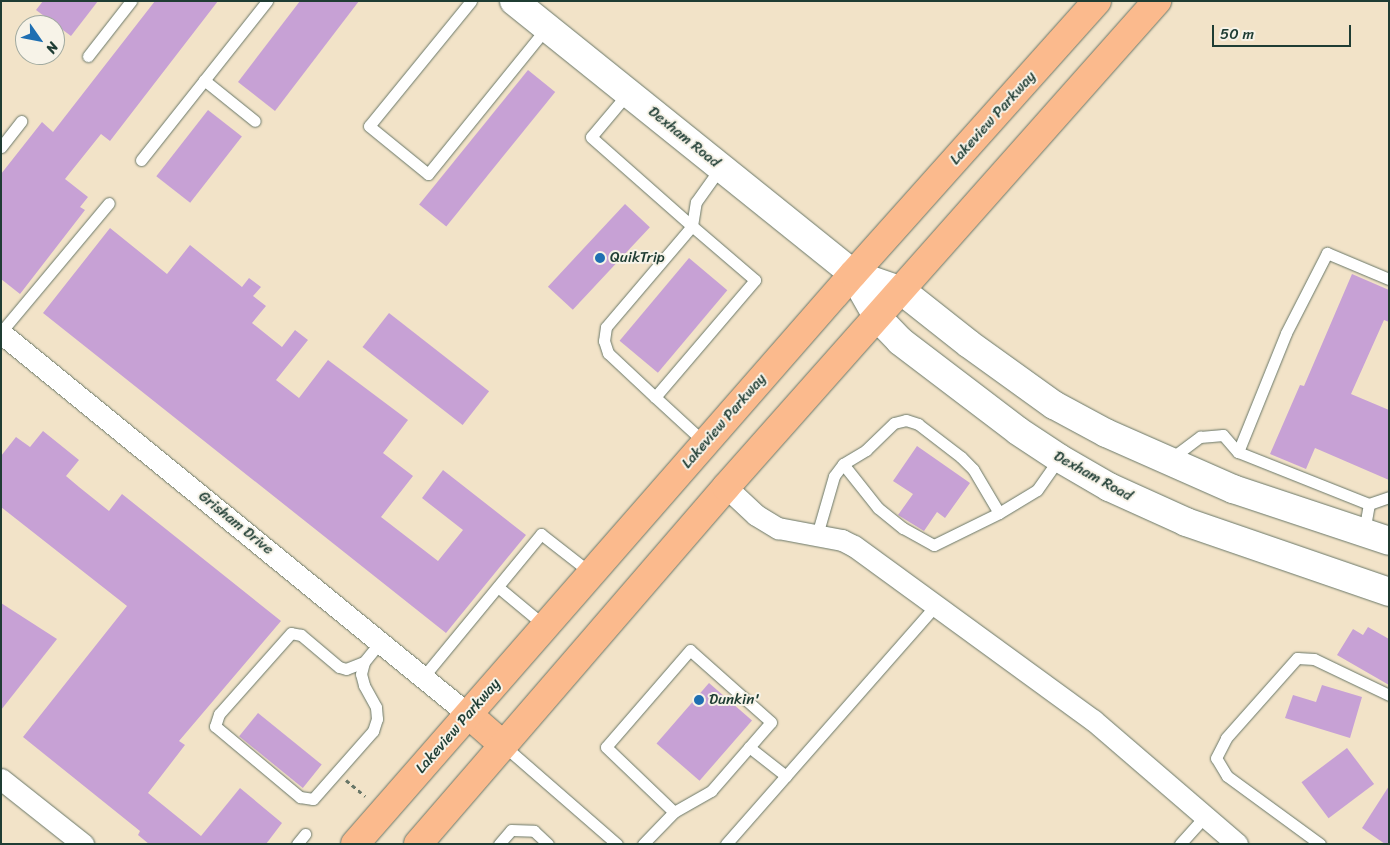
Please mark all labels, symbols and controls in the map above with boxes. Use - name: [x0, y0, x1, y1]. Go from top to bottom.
- north arrow: [15, 15, 65, 65]
- scale bar: [1215, 15, 1354, 47]
- text: 50 m: [1220, 21, 1254, 47]
- text: N: [39, 37, 65, 59]
- street label: Lakeview Parkway: [946, 68, 1040, 168]
- street label: Dexham Road: [644, 103, 724, 171]
- place label: QuikTrip: [610, 249, 665, 267]
- marker: QuikTrip: [594, 252, 606, 264]
- street label: Lakeview Parkway: [678, 370, 770, 472]
- street label: Dexham Road: [1050, 447, 1136, 505]
- street label: Grisham Drive: [195, 487, 277, 559]
- street label: Lakeview Parkway: [412, 675, 504, 777]
- place label: Dunkin': [709, 691, 760, 709]
- marker: Dunkin': [693, 694, 705, 706]

